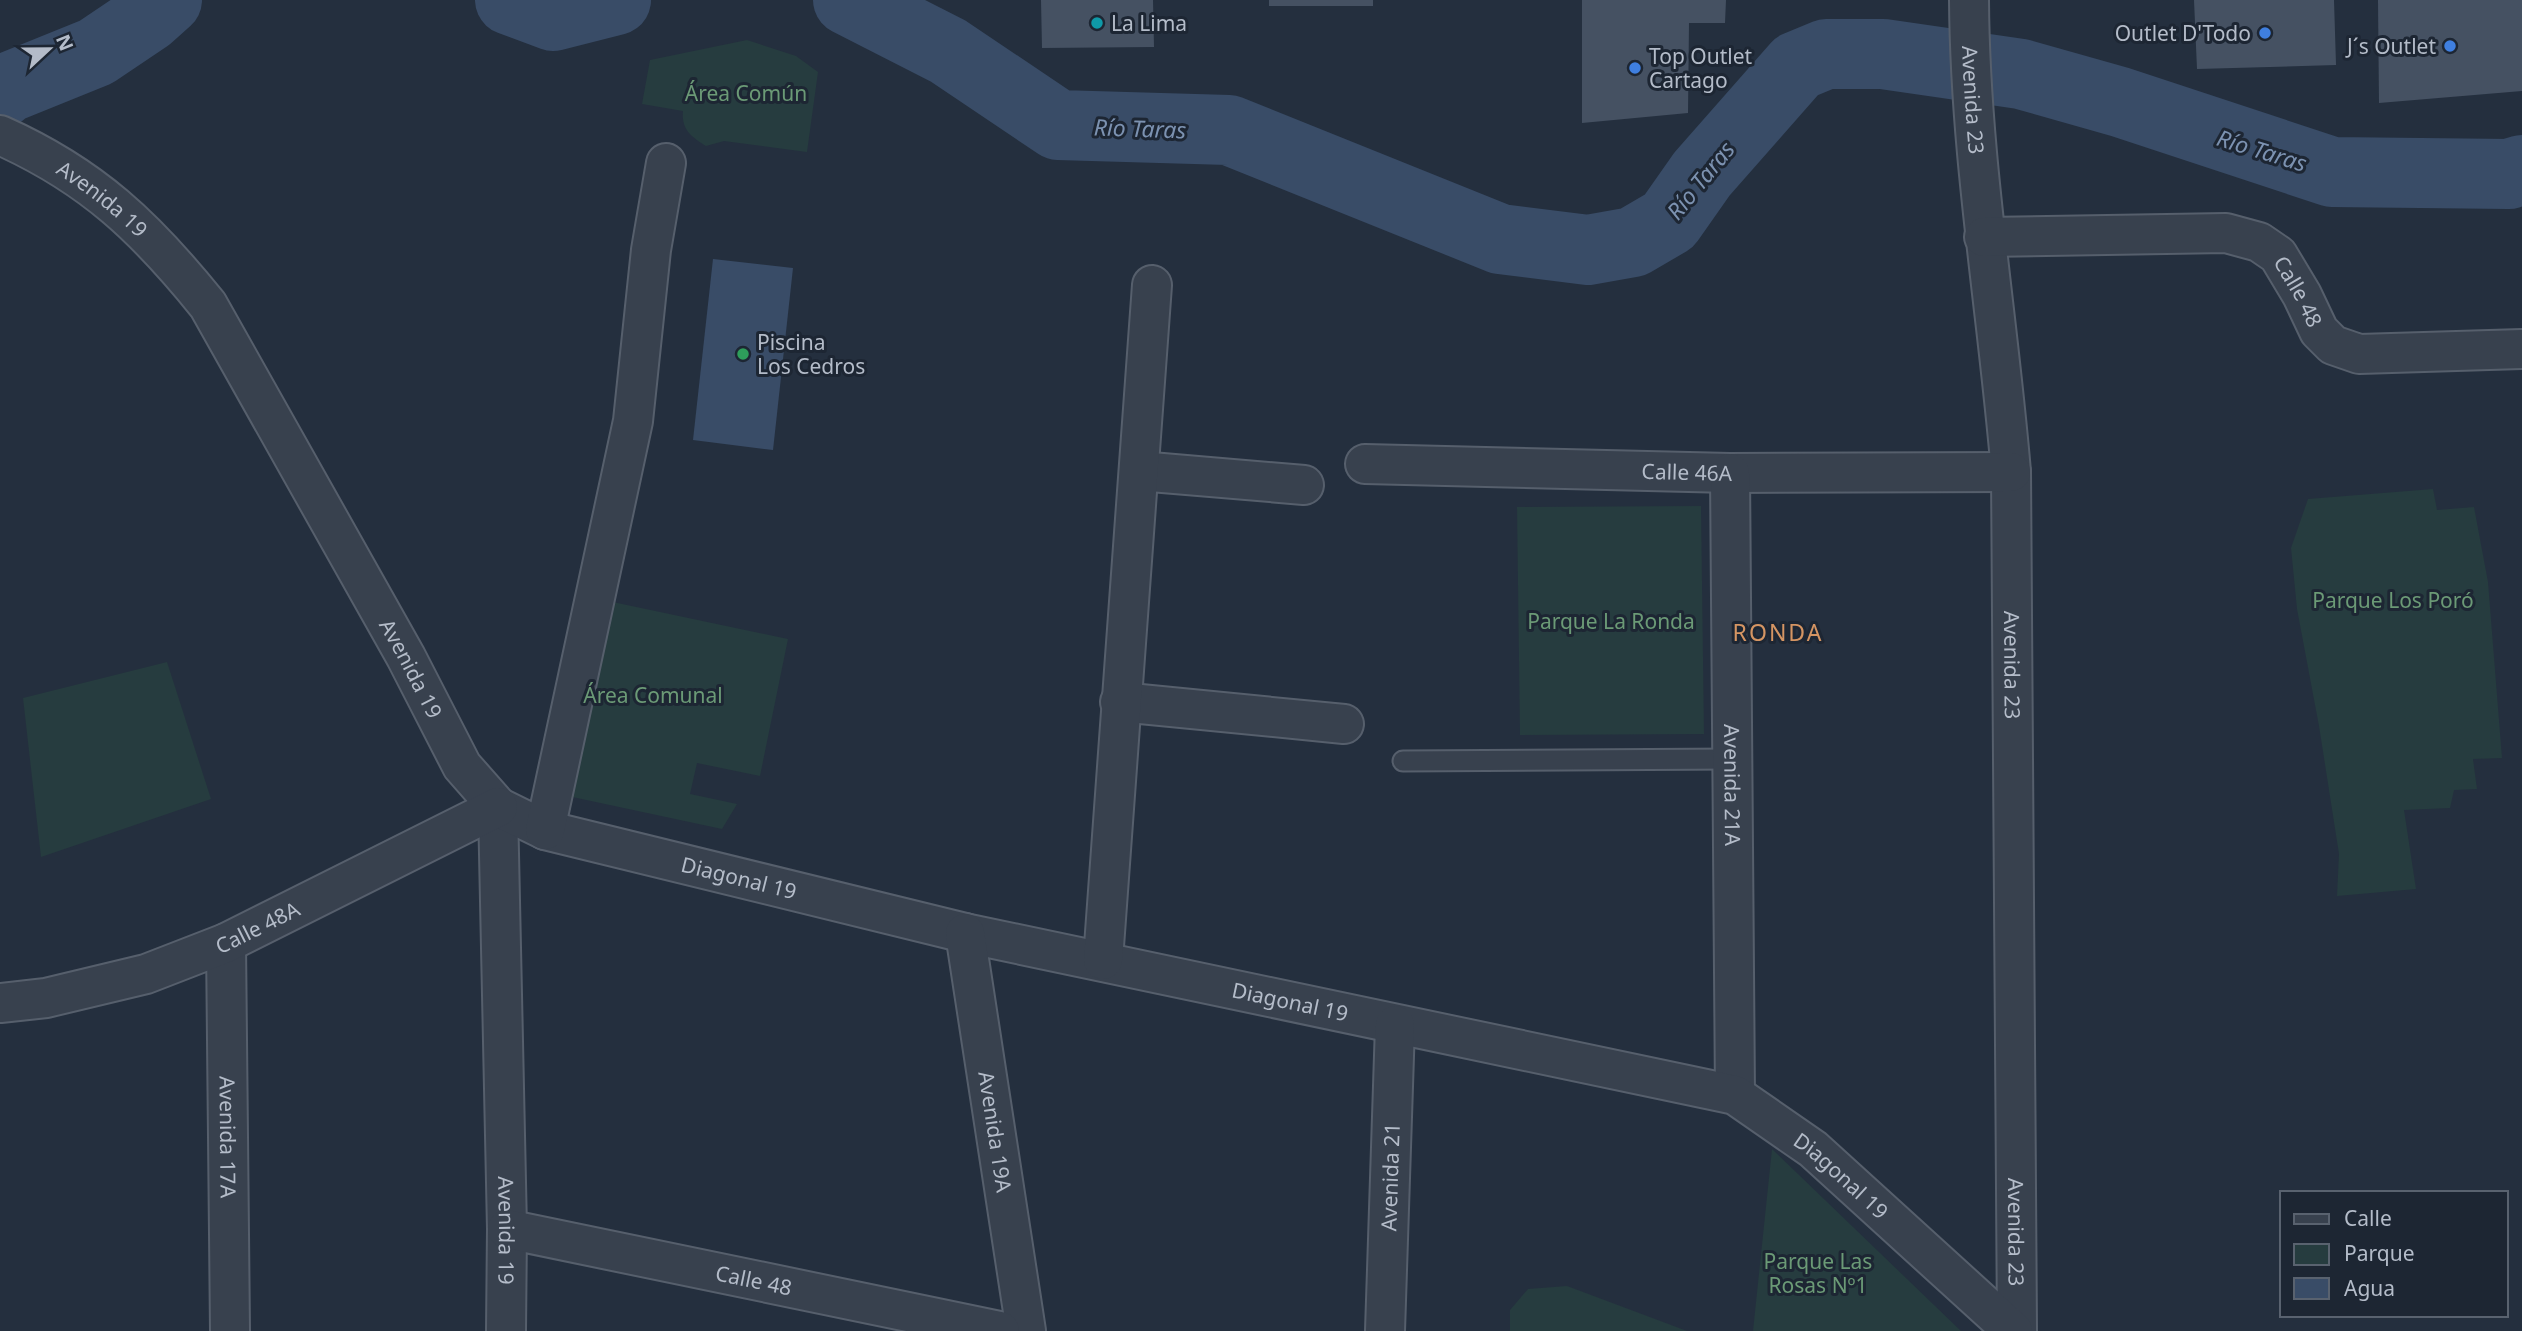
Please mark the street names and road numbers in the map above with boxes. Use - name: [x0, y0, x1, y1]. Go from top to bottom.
- street label: Avenida 23: [1956, 45, 1991, 155]
- street label: Avenida 19: [52, 154, 154, 243]
- street label: Calle 48: [2268, 250, 2329, 331]
- street label: Calle 46A: [1641, 457, 1733, 487]
- street label: Avenida 23: [1998, 611, 2027, 719]
- street label: Avenida 19: [373, 614, 449, 723]
- street label: Avenida 21A: [1718, 724, 1747, 847]
- street label: Diagonal 19: [678, 850, 800, 905]
- street label: Calle 48A: [211, 894, 305, 960]
- street label: Diagonal 19: [1230, 976, 1351, 1027]
- street label: Avenida 19A: [972, 1069, 1019, 1195]
- street label: Avenida 17A: [213, 1076, 243, 1199]
- street label: Avenida 21: [1374, 1122, 1406, 1232]
- street label: Diagonal 19: [1788, 1126, 1894, 1225]
- street label: Avenida 19: [492, 1176, 521, 1285]
- street label: Avenida 23: [2002, 1178, 2031, 1286]
- street label: Calle 48: [713, 1259, 794, 1302]

